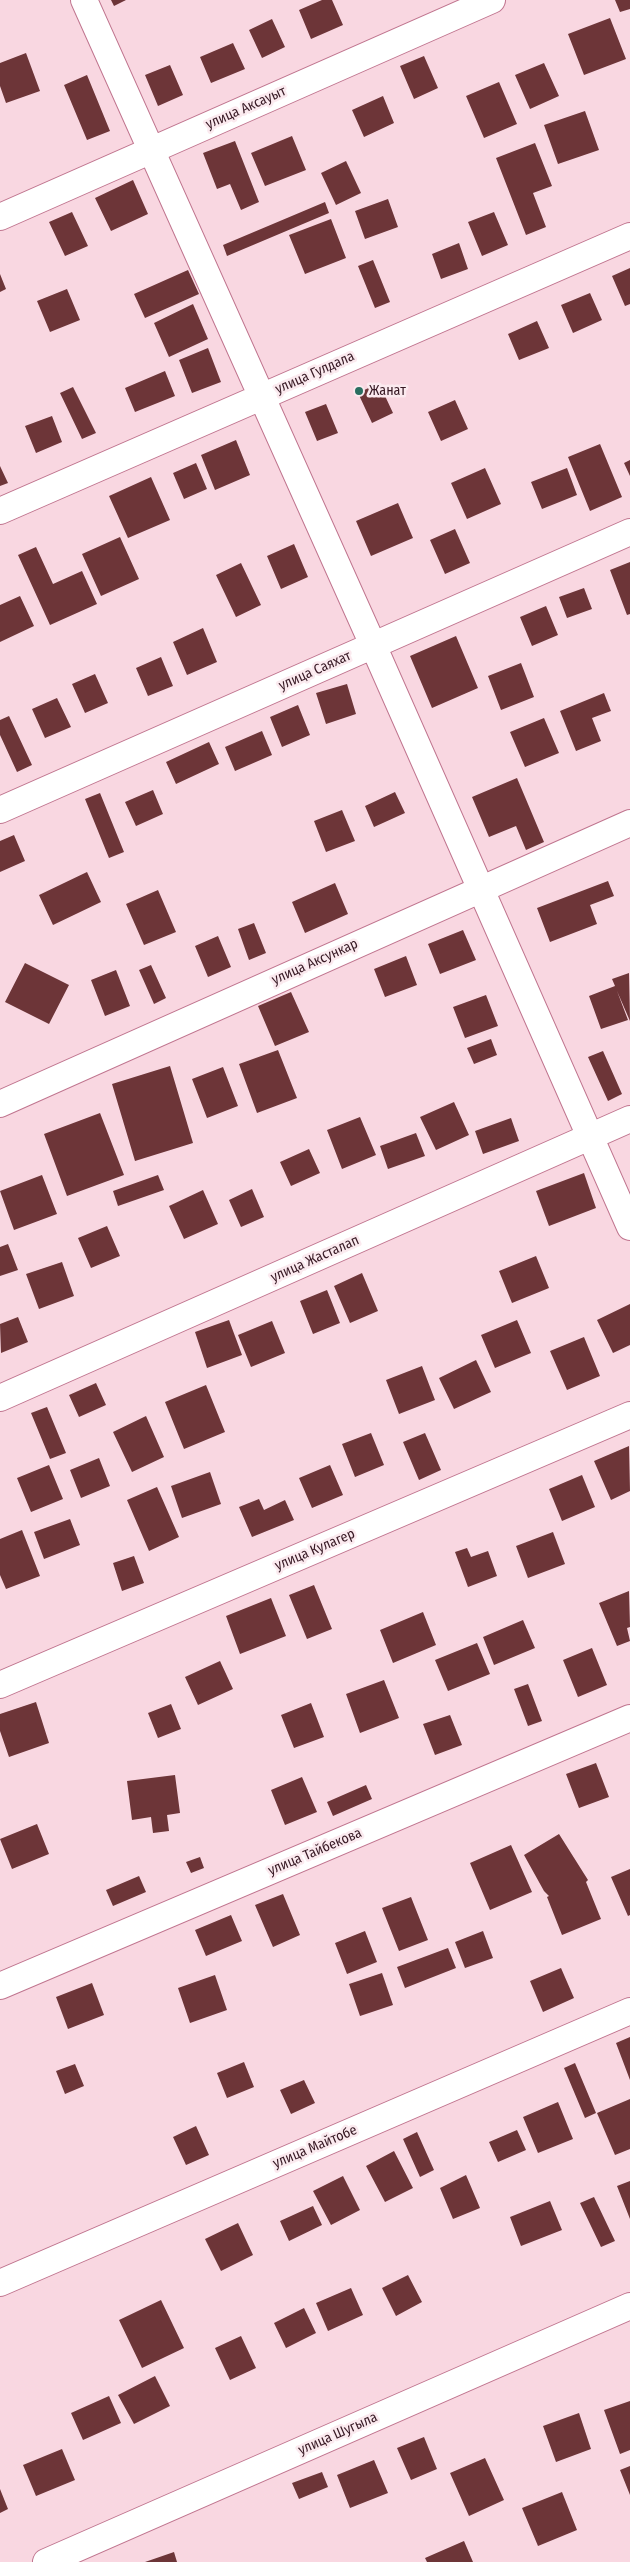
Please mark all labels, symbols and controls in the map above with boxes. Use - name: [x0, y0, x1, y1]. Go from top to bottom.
- street label: улица Аксауыт: [203, 83, 289, 133]
- street label: улица Гулдала: [273, 348, 357, 398]
- place label: Жанат: [369, 383, 406, 399]
- marker: Жанат: [353, 385, 365, 397]
- street label: улица Саяхат: [276, 648, 354, 694]
- street label: улица Аксункар: [269, 936, 361, 988]
- street label: улица Жасталап: [268, 1232, 362, 1286]
- street label: улица Кулагер: [272, 1526, 358, 1574]
- street label: улица Тайбекова: [266, 1825, 364, 1879]
- street label: улица Майтобе: [270, 2122, 360, 2172]
- street label: улица Шугыла: [296, 2409, 380, 2459]

